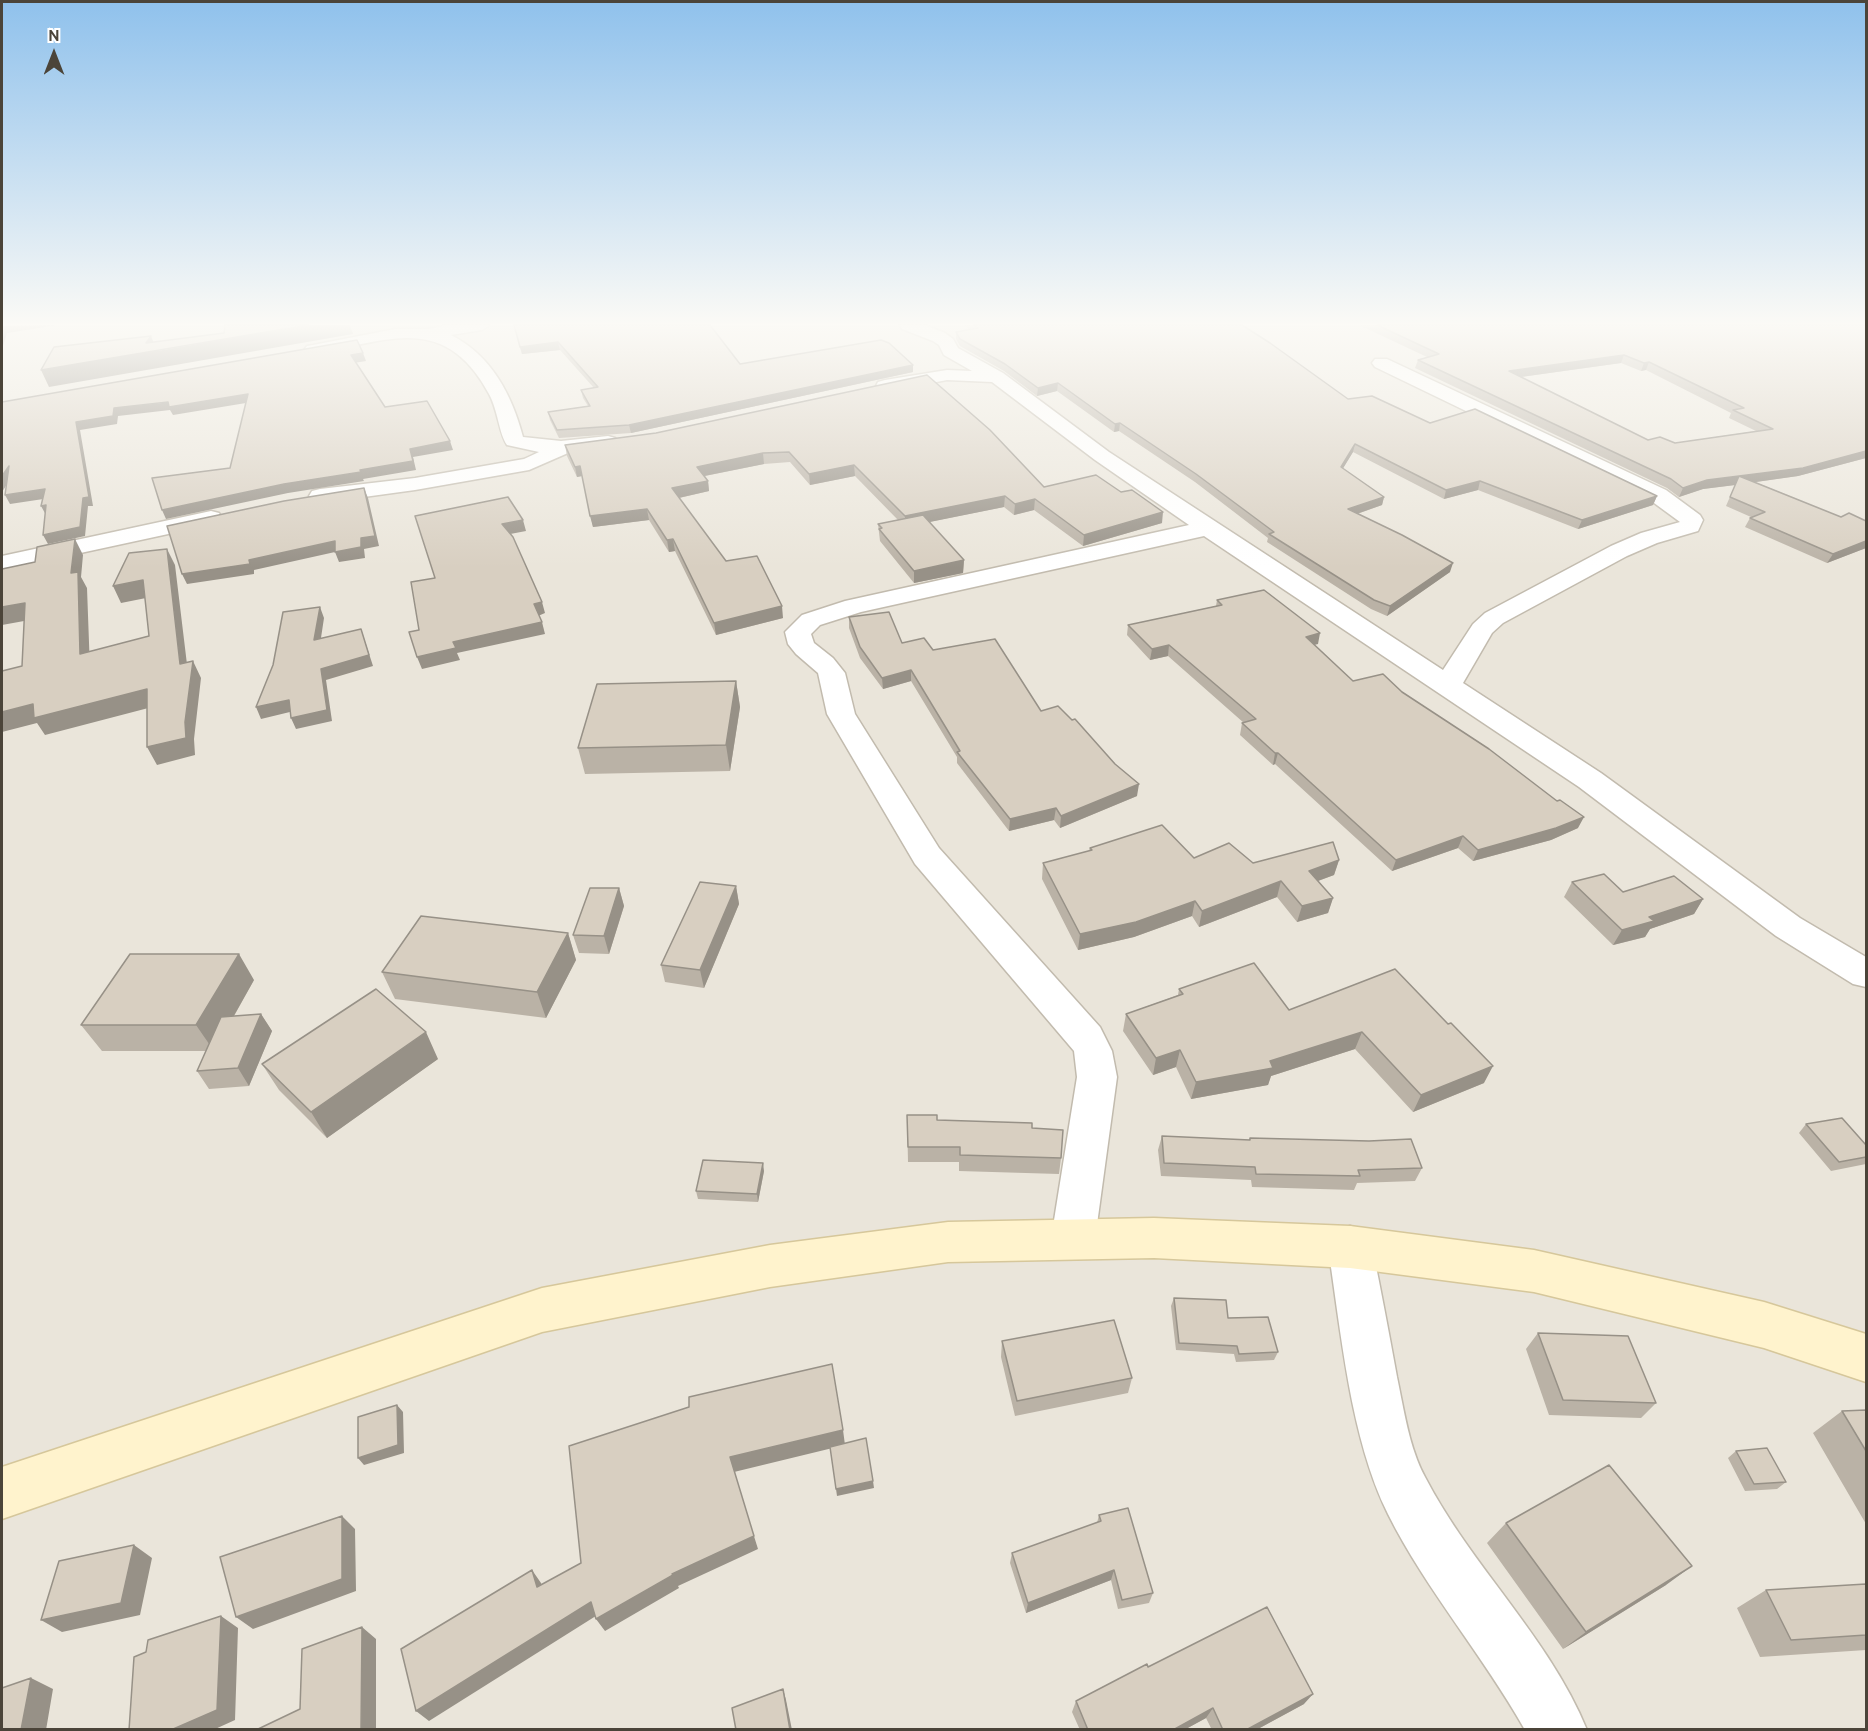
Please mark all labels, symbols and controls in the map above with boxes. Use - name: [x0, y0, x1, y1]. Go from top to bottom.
- north arrow: [24, 24, 84, 84]
- text: N: [48, 26, 60, 45]

